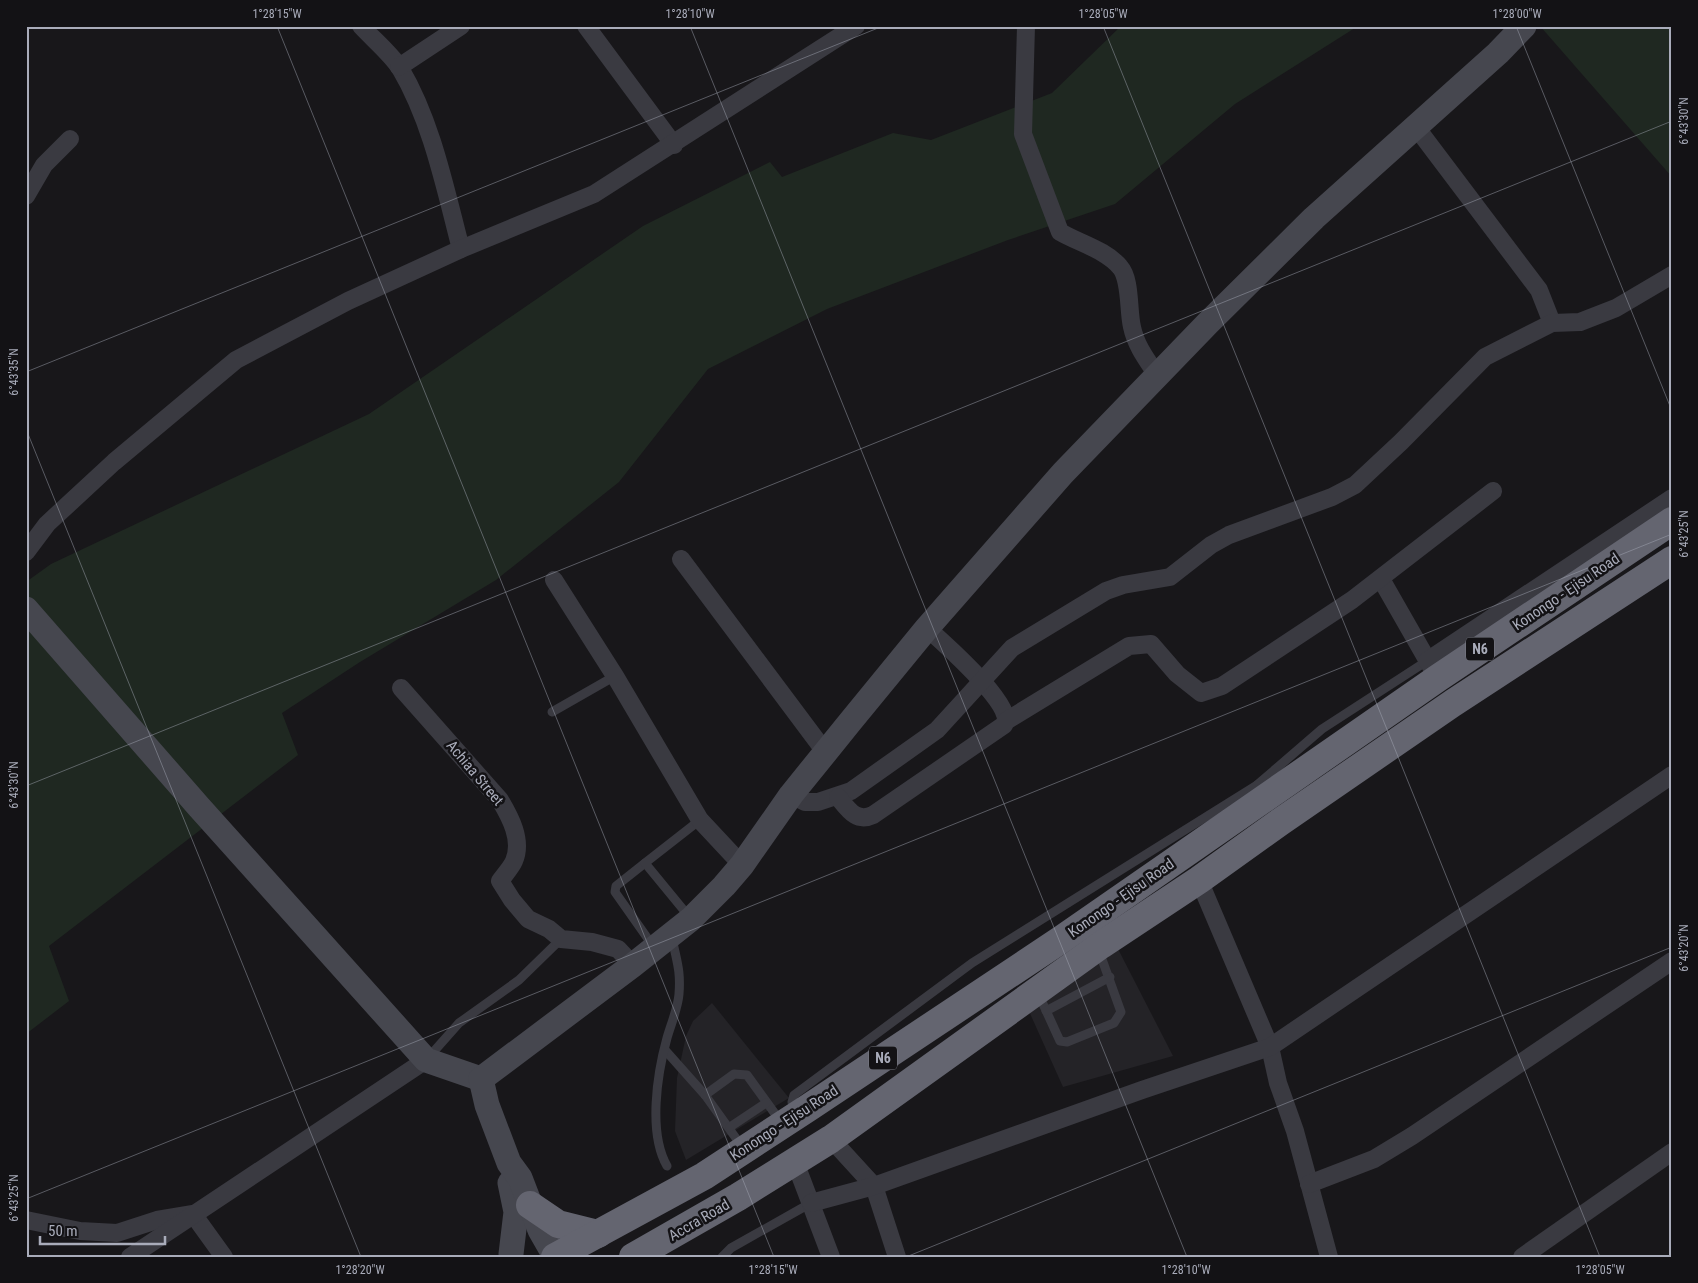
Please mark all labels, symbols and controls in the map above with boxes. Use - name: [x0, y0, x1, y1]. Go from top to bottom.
- text: 1°28'15"W: [252, 7, 302, 21]
- text: 1°28'10"W: [665, 7, 715, 21]
- text: 1°28'05"W: [1078, 7, 1128, 21]
- text: 1°28'00"W: [1492, 7, 1542, 21]
- text: 6°43'30"N: [1677, 97, 1691, 145]
- text: 6°43'35"N: [7, 348, 21, 396]
- text: 6°43'25"N: [1677, 510, 1691, 558]
- street label: Konongo - Ejisu Road: [1509, 550, 1623, 634]
- road number: N6: [1466, 638, 1494, 661]
- street label: Achiaa Street: [443, 737, 507, 809]
- text: 6°43'30"N: [7, 761, 21, 809]
- street label: Konongo - Ejisu Road: [1065, 855, 1177, 941]
- text: 6°43'20"N: [1677, 924, 1691, 972]
- road number: N6: [869, 1046, 897, 1070]
- street label: Konongo - Ejisu Road: [727, 1081, 841, 1165]
- text: 6°43'25"N: [7, 1174, 21, 1222]
- street label: Accra Road: [665, 1195, 733, 1245]
- scale bar: [40, 1213, 165, 1245]
- text: 50 m: [48, 1222, 78, 1240]
- text: 1°28'20"W: [335, 1263, 385, 1277]
- text: 1°28'15"W: [748, 1263, 798, 1277]
- text: 1°28'10"W: [1161, 1263, 1211, 1277]
- text: 1°28'05"W: [1575, 1263, 1625, 1277]

